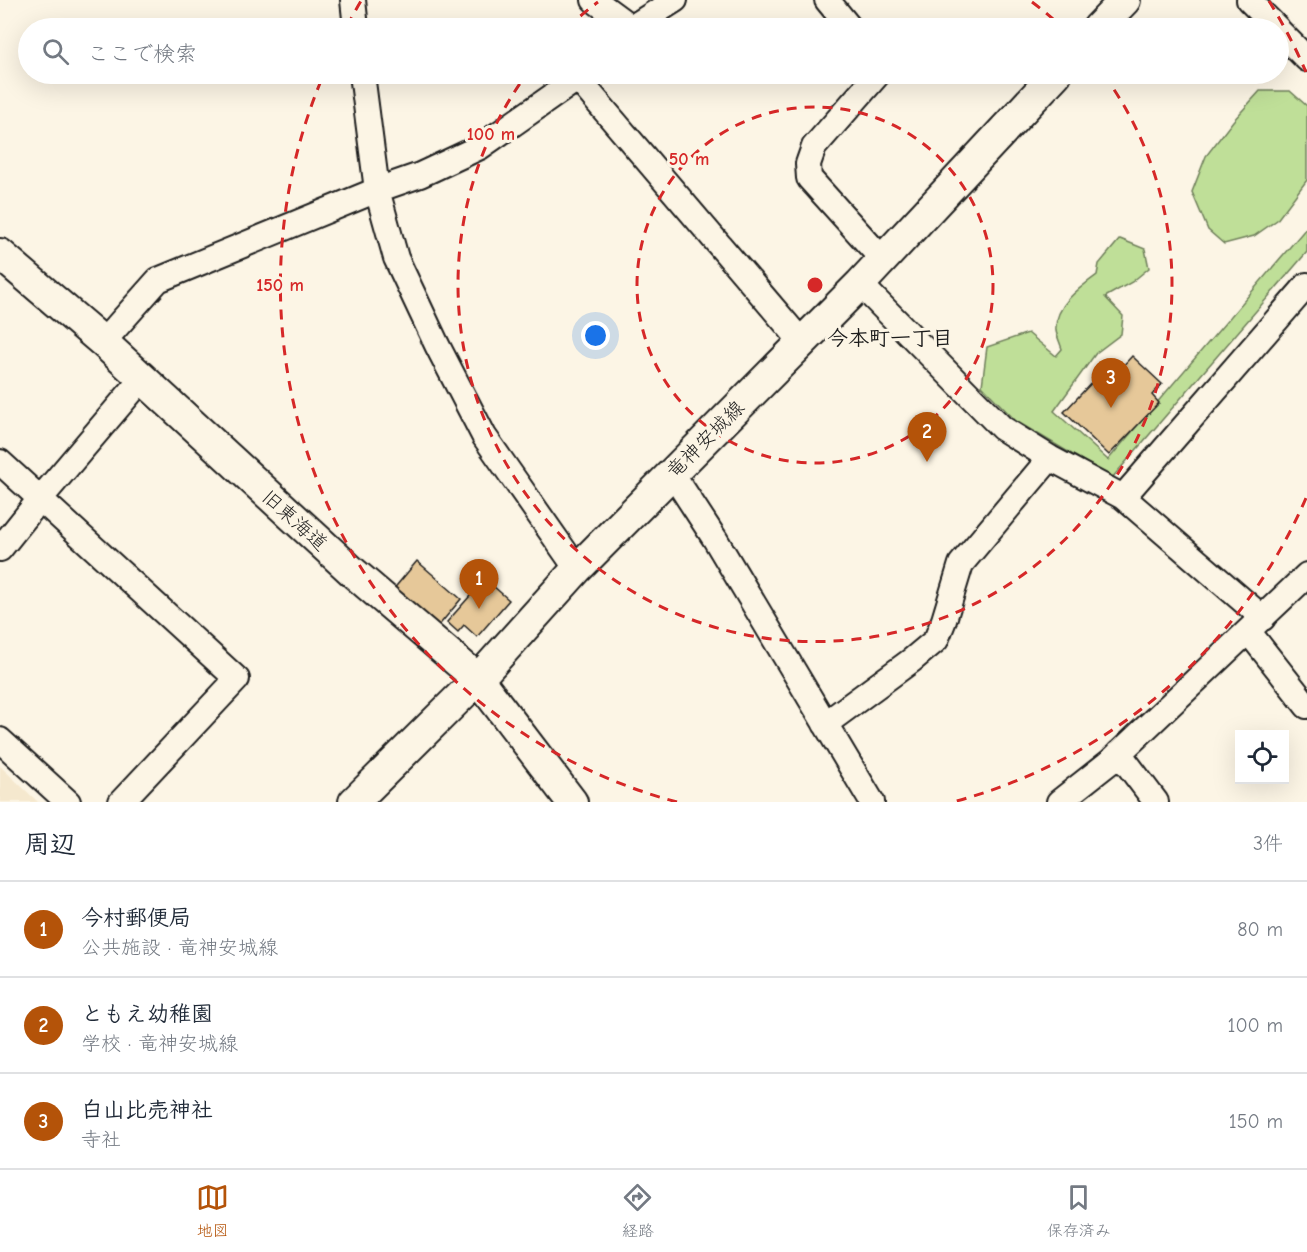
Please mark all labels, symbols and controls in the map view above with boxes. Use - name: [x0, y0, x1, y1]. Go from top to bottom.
- search box: [18, 18, 1289, 84]
- icon: search: [39, 35, 72, 68]
- text: ここで検索: [87, 41, 197, 67]
- text: 100 m: [467, 124, 515, 145]
- text: 50 m: [669, 149, 709, 170]
- text: 150 m: [256, 275, 304, 296]
- centre of rings: [805, 275, 825, 295]
- your location: [581, 321, 610, 350]
- district label: 今本町一丁目: [827, 326, 953, 350]
- pin: 3: [1092, 358, 1130, 408]
- street label: 竜神安城線: [662, 396, 749, 483]
- pin: 2: [908, 412, 946, 462]
- street label: 旧東海道: [257, 485, 332, 556]
- pin: 1: [460, 560, 498, 609]
- map controls: [1235, 730, 1289, 784]
- button: locate: [1235, 730, 1289, 784]
- text: 周辺: [24, 830, 76, 860]
- text: 3件: [1253, 832, 1283, 855]
- text: 今村郵便局: [81, 905, 191, 931]
- text: 1: [40, 918, 47, 941]
- text: 80 m: [1237, 918, 1283, 941]
- text: 公共施設 · 竜神安城線: [81, 936, 278, 959]
- text: ともえ幼稚園: [81, 1001, 213, 1027]
- text: 2: [39, 1014, 48, 1037]
- text: 100 m: [1228, 1014, 1283, 1037]
- text: 学校 · 竜神安城線: [81, 1032, 238, 1055]
- text: 白山比売神社: [81, 1097, 213, 1123]
- text: 3: [39, 1110, 48, 1133]
- text: 150 m: [1229, 1110, 1283, 1133]
- text: 寺社: [81, 1128, 121, 1151]
- tab: 地図: [196, 1181, 229, 1241]
- tab: 経路: [621, 1181, 654, 1241]
- tab: 保存済み: [1047, 1181, 1111, 1241]

